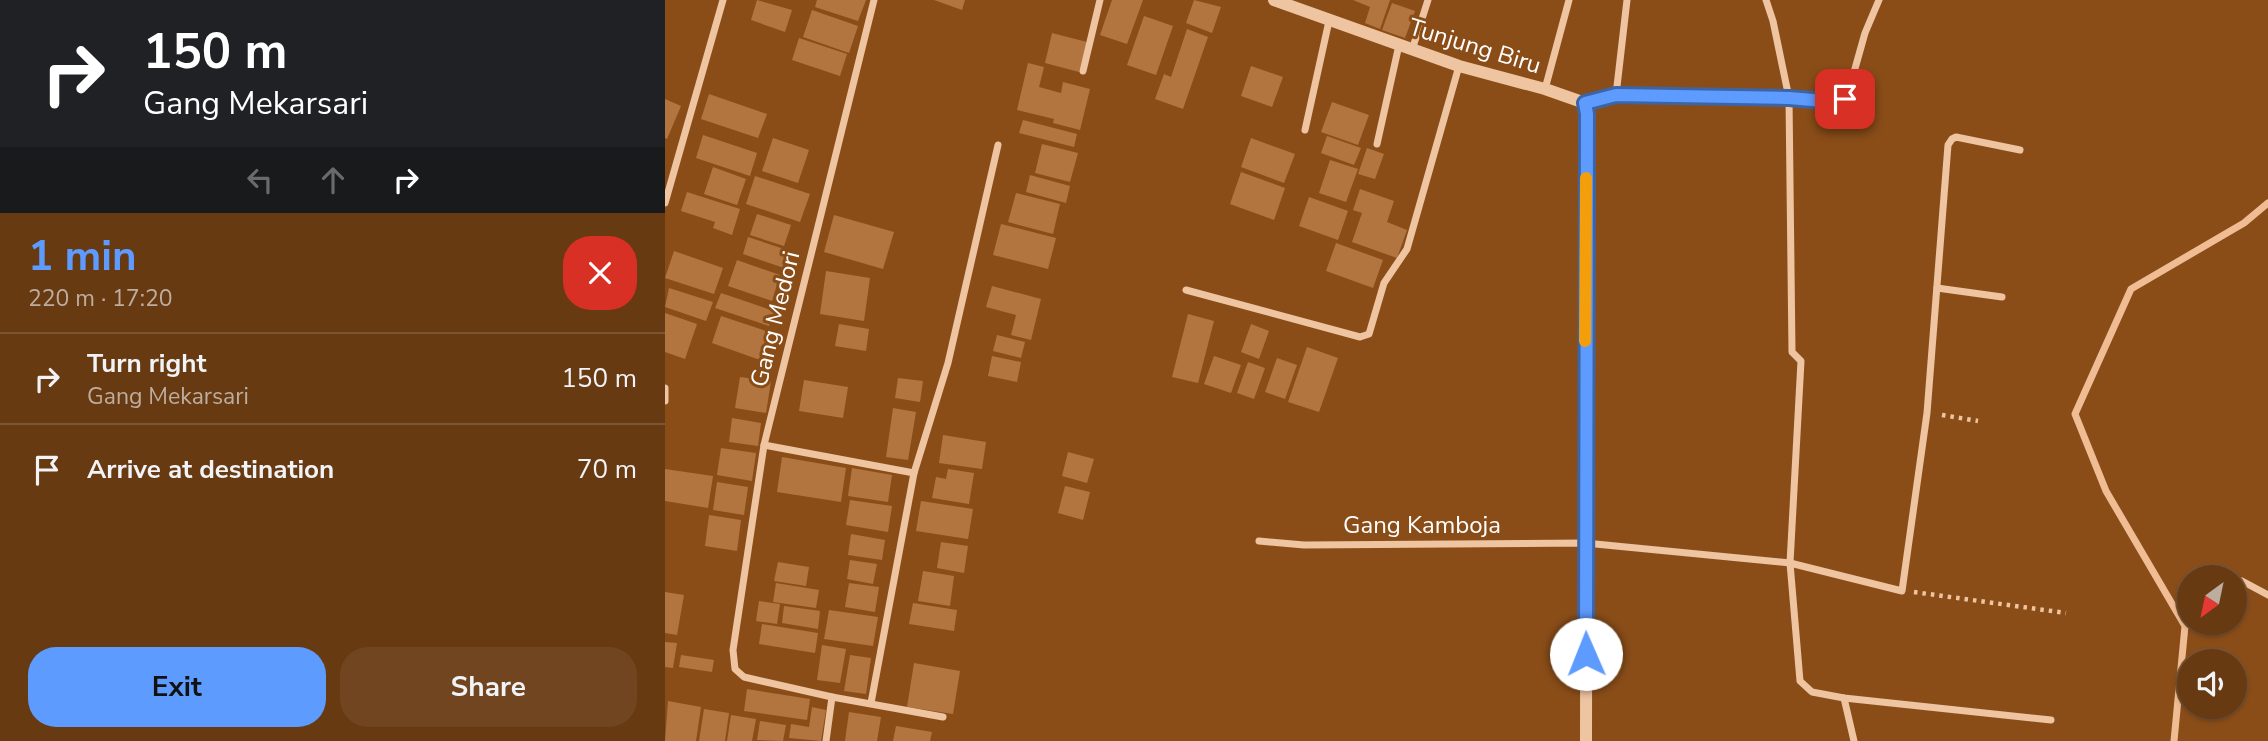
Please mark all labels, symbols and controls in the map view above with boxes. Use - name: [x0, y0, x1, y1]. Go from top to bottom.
- street label: Tunjung Biru: [1405, 11, 1545, 81]
- text: 150 m: [143, 18, 287, 85]
- icon: right: [28, 28, 119, 119]
- pin: [1815, 69, 1875, 129]
- icon: arrive: [1826, 80, 1864, 118]
- text: Gang Mekarsari: [143, 82, 368, 125]
- icon: left: [241, 161, 279, 199]
- icon: ahead: [314, 161, 352, 199]
- icon: right: [387, 161, 425, 199]
- text: 1 min: [28, 228, 137, 285]
- button: close: [563, 236, 637, 310]
- street label: Gang Medori: [743, 248, 807, 390]
- text: 220 m · 17:20: [28, 283, 173, 314]
- text: Turn right: [87, 346, 206, 381]
- icon: right: [28, 360, 66, 398]
- text: 150 m: [561, 361, 637, 396]
- text: Gang Mekarsari: [87, 381, 249, 412]
- icon: arrive: [28, 451, 66, 489]
- text: Arrive at destination: [87, 452, 334, 487]
- text: 70 m: [577, 452, 637, 487]
- street label: Gang Kamboja: [1343, 509, 1501, 541]
- north arrow: [2177, 565, 2247, 635]
- map controls: [2177, 565, 2247, 719]
- position arrow: [1549, 617, 1623, 691]
- button: Exit: [28, 647, 326, 727]
- button: Share: [340, 647, 637, 727]
- button: sound: [2177, 649, 2247, 719]

